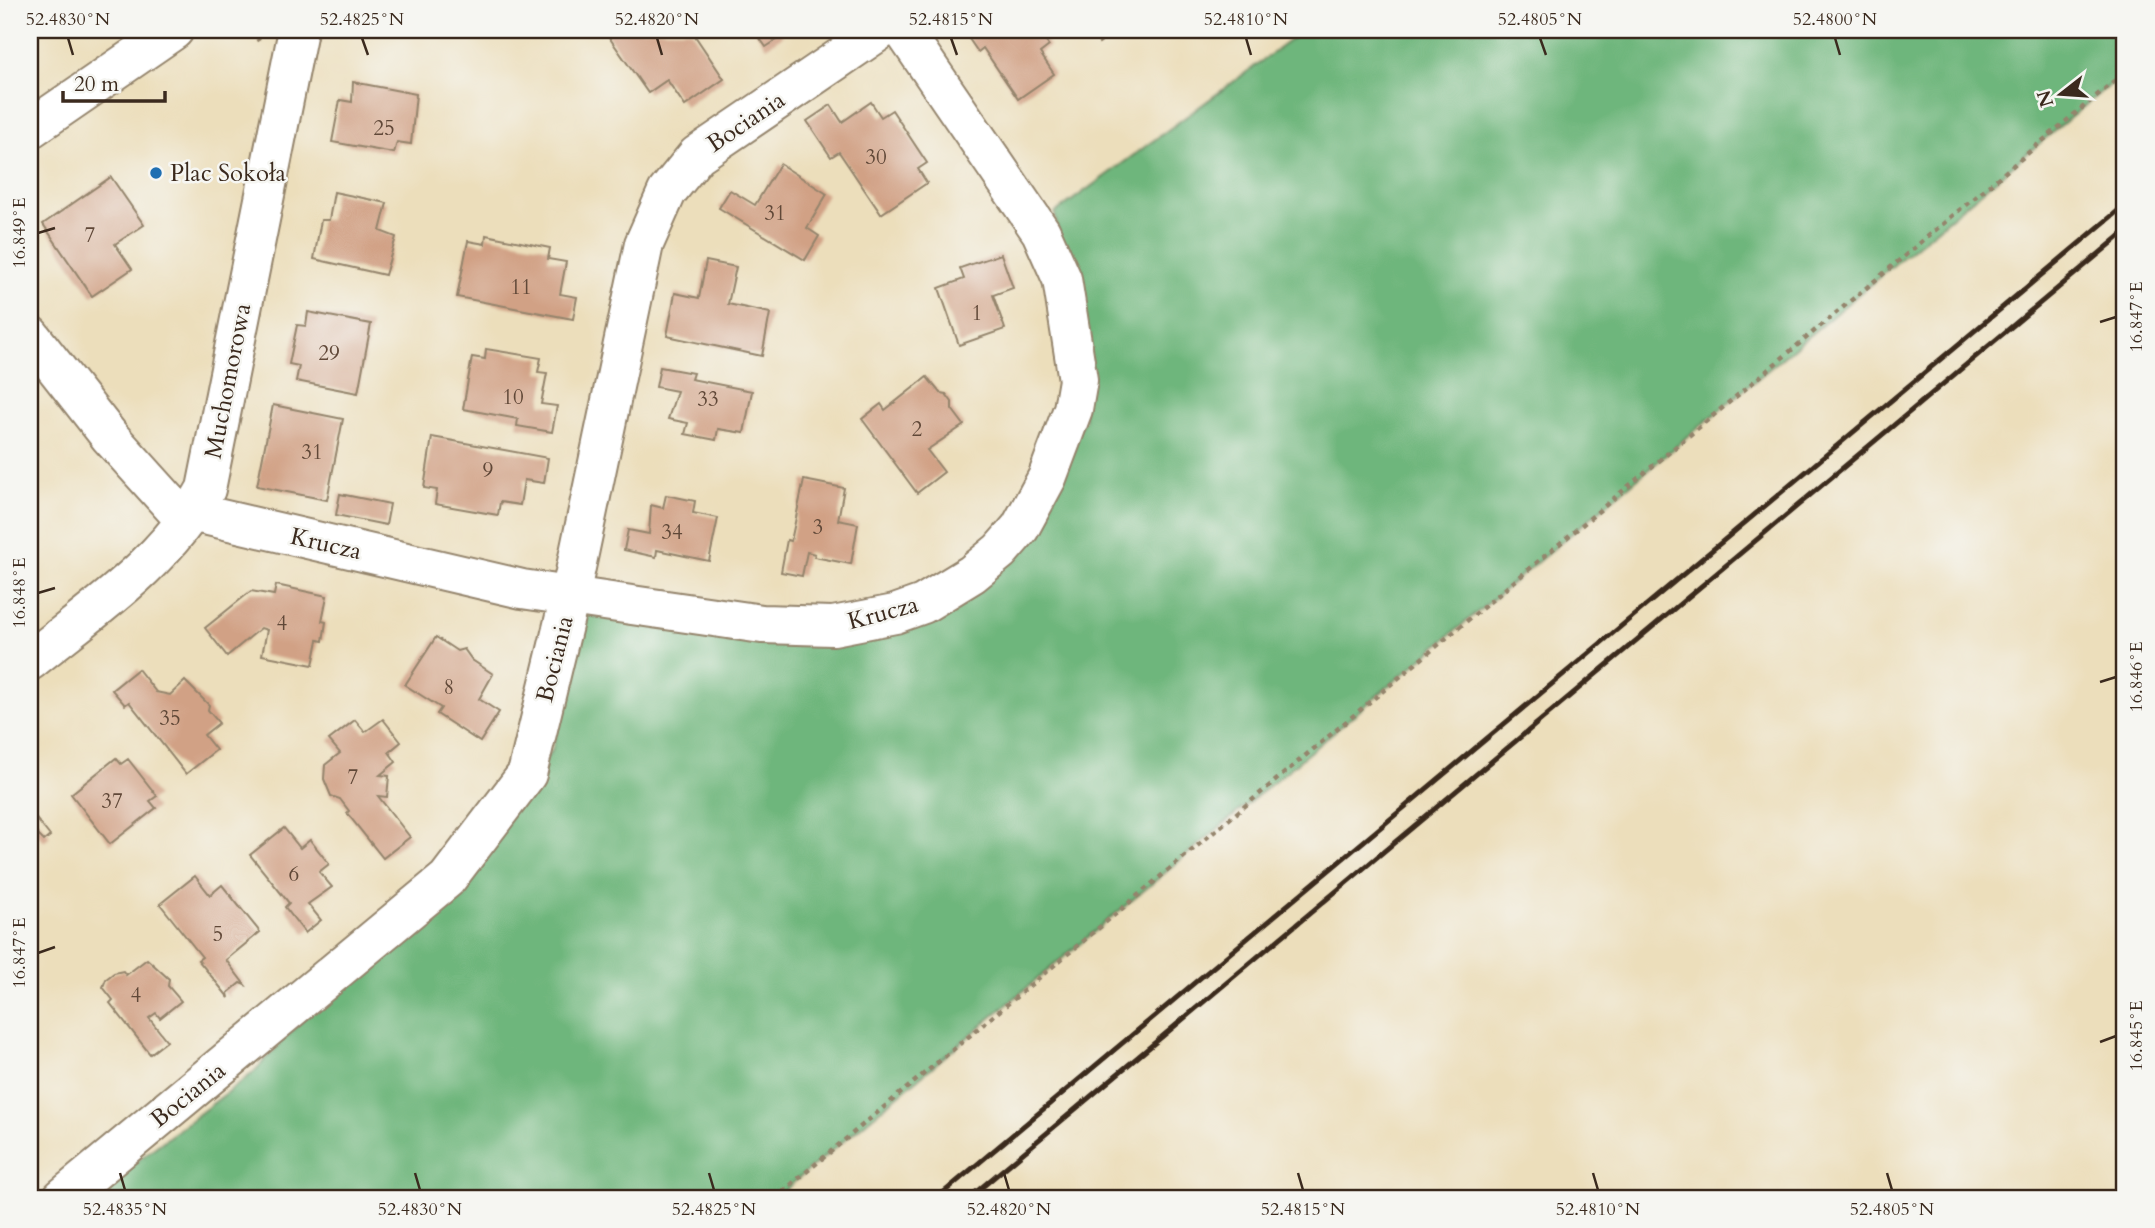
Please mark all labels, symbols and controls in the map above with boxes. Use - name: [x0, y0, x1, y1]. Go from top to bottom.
- text: 52.4830°N: [26, 7, 111, 32]
- text: 52.4825°N: [320, 7, 405, 32]
- text: 52.4820°N: [615, 7, 700, 32]
- text: 52.4815°N: [909, 7, 994, 32]
- text: 52.4810°N: [1204, 7, 1289, 32]
- text: 52.4805°N: [1498, 7, 1583, 32]
- text: 52.4800°N: [1793, 7, 1878, 32]
- scale bar: [63, 60, 164, 104]
- north arrow: [2025, 60, 2096, 130]
- text: 20 m: [74, 70, 119, 99]
- street label: Bociania: [700, 83, 792, 160]
- text: N: [2031, 87, 2061, 110]
- house number: 25: [373, 114, 395, 143]
- house number: 30: [865, 143, 887, 172]
- place label: Plac Sokoła: [170, 157, 287, 190]
- marker: Plac Sokoła: [148, 165, 164, 181]
- text: 16.849°E: [7, 198, 32, 269]
- house number: 31: [764, 199, 786, 228]
- house number: 7: [85, 221, 96, 250]
- house number: 11: [510, 273, 532, 302]
- text: 16.847°E: [2124, 282, 2149, 353]
- house number: 1: [972, 299, 982, 328]
- street label: Muchomorowa: [197, 300, 259, 461]
- house number: 29: [318, 339, 340, 368]
- house number: 10: [502, 383, 524, 412]
- house number: 33: [697, 385, 719, 414]
- house number: 2: [912, 415, 923, 444]
- house number: 31: [301, 438, 323, 467]
- house number: 9: [483, 456, 494, 485]
- house number: 3: [813, 513, 823, 542]
- house number: 34: [661, 518, 683, 547]
- street label: Krucza: [287, 520, 365, 568]
- text: 16.848°E: [7, 558, 32, 629]
- street label: Krucza: [844, 588, 923, 638]
- house number: 4: [277, 609, 288, 638]
- street label: Bociania: [528, 612, 582, 706]
- text: 16.846°E: [2124, 642, 2149, 713]
- house number: 8: [444, 673, 454, 702]
- house number: 35: [159, 704, 181, 733]
- house number: 7: [348, 763, 359, 792]
- house number: 37: [101, 787, 123, 816]
- house number: 6: [289, 860, 299, 889]
- text: 16.847°E: [7, 918, 32, 989]
- house number: 5: [213, 920, 223, 949]
- house number: 4: [131, 981, 142, 1010]
- text: 16.845°E: [2124, 1001, 2149, 1072]
- street label: Bociania: [143, 1054, 233, 1136]
- text: 52.4835°N: [83, 1197, 168, 1222]
- text: 52.4830°N: [378, 1197, 463, 1222]
- text: 52.4825°N: [672, 1197, 757, 1222]
- text: 52.4820°N: [967, 1197, 1052, 1222]
- text: 52.4815°N: [1261, 1197, 1346, 1222]
- text: 52.4810°N: [1556, 1197, 1641, 1222]
- text: 52.4805°N: [1850, 1197, 1935, 1222]

